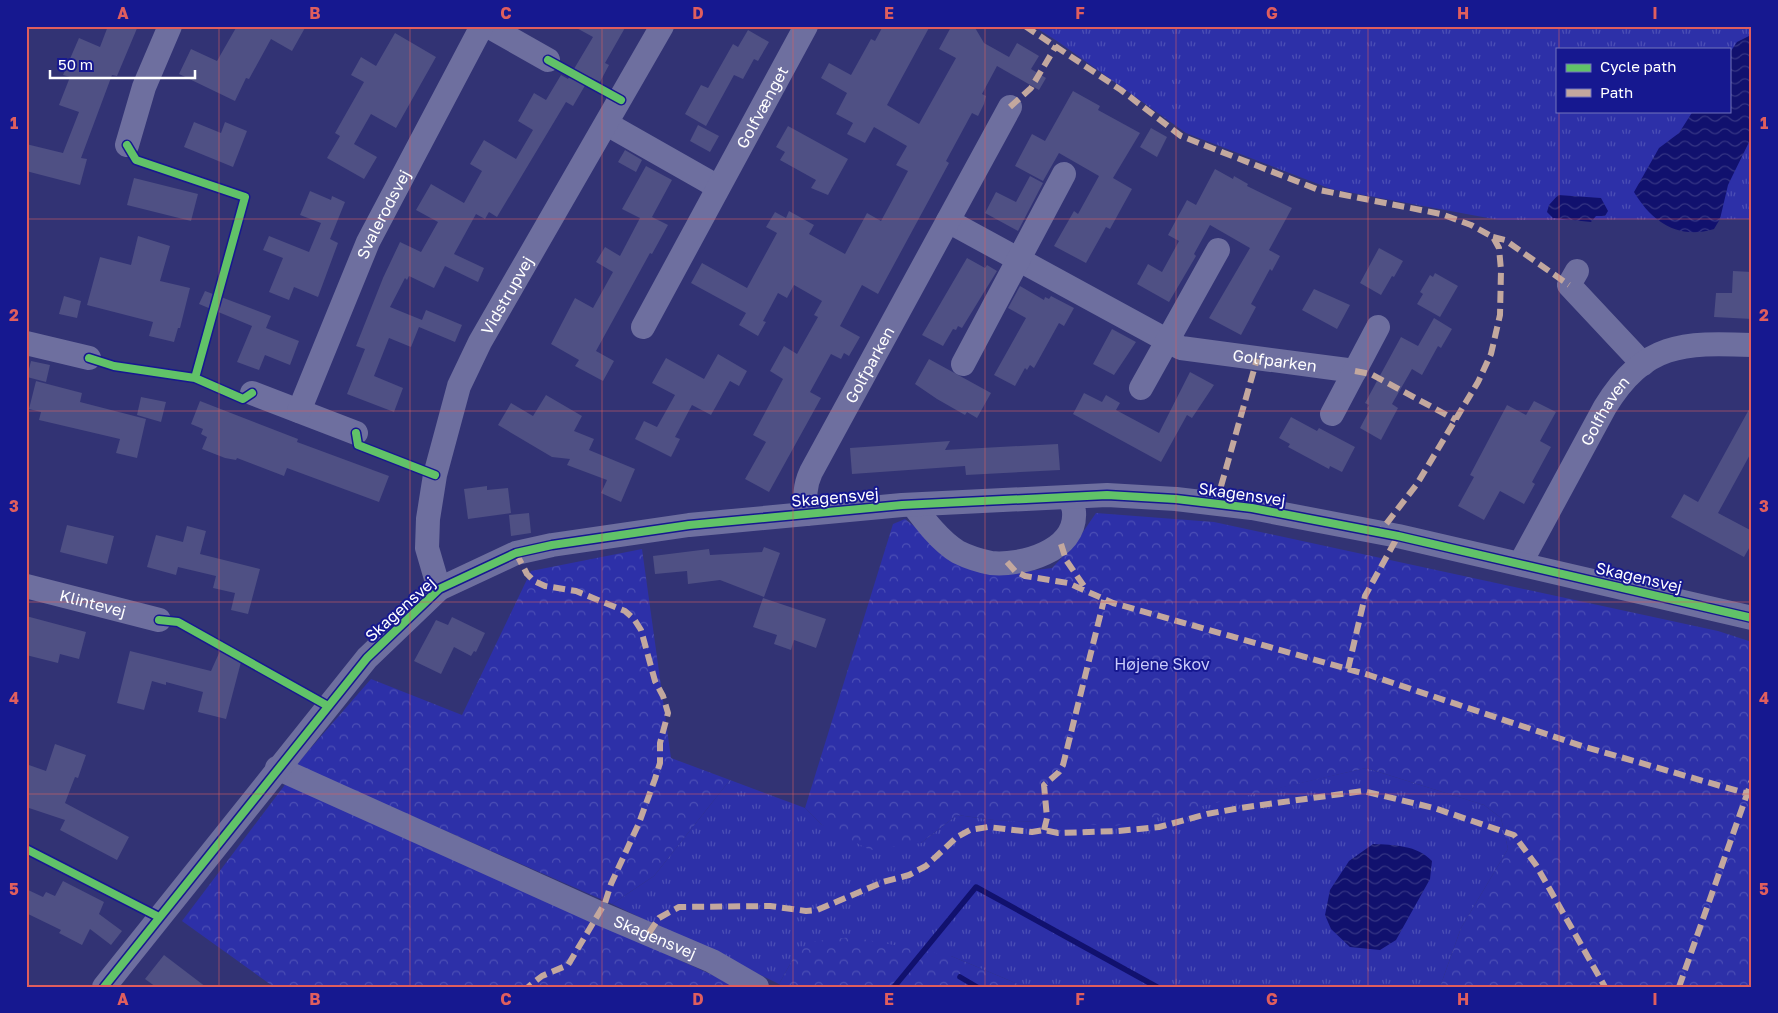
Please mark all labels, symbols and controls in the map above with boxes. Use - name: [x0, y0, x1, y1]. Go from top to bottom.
- text: A: [117, 3, 129, 23]
- text: B: [309, 3, 321, 23]
- text: C: [500, 3, 512, 23]
- text: D: [692, 3, 704, 23]
- text: E: [884, 3, 894, 23]
- text: F: [1075, 3, 1085, 23]
- text: G: [1266, 3, 1278, 23]
- text: H: [1457, 3, 1469, 23]
- text: I: [1652, 3, 1658, 23]
- scale bar: [50, 48, 195, 80]
- legend: [1556, 48, 1730, 112]
- text: 50 m: [58, 55, 93, 73]
- text: Cycle path: [1600, 57, 1676, 75]
- street label: Golfvænget: [732, 63, 792, 152]
- text: Path: [1600, 83, 1633, 101]
- text: 1: [10, 113, 18, 133]
- text: 1: [1760, 113, 1768, 133]
- street label: Svalerodsvej: [352, 166, 414, 262]
- street label: Vidstrupvej: [476, 253, 537, 338]
- text: 2: [9, 305, 19, 325]
- text: 2: [1759, 305, 1769, 325]
- street label: Golfparken: [840, 323, 898, 407]
- street label: Golfparken: [1232, 345, 1318, 376]
- street label: Golfhaven: [1576, 372, 1634, 449]
- street label: Skagensvej: [1197, 478, 1287, 510]
- street label: Skagensvej: [790, 483, 880, 511]
- text: 3: [9, 496, 19, 516]
- text: 3: [1759, 496, 1769, 516]
- street label: Skagensvej: [1594, 557, 1684, 597]
- street label: Skagensvej: [361, 572, 439, 646]
- street label: Klintevej: [58, 585, 128, 621]
- park label: Højene Skov: [1114, 654, 1210, 674]
- text: 4: [9, 688, 19, 708]
- text: 4: [1759, 688, 1769, 708]
- text: 5: [9, 879, 19, 899]
- text: 5: [1759, 879, 1769, 899]
- street label: Skagensvej: [611, 910, 699, 963]
- text: A: [117, 989, 129, 1009]
- text: B: [309, 989, 321, 1009]
- text: C: [500, 989, 512, 1009]
- text: D: [692, 989, 704, 1009]
- text: E: [884, 989, 894, 1009]
- text: F: [1075, 989, 1085, 1009]
- text: G: [1266, 989, 1278, 1009]
- text: H: [1457, 989, 1469, 1009]
- text: I: [1652, 989, 1658, 1009]

